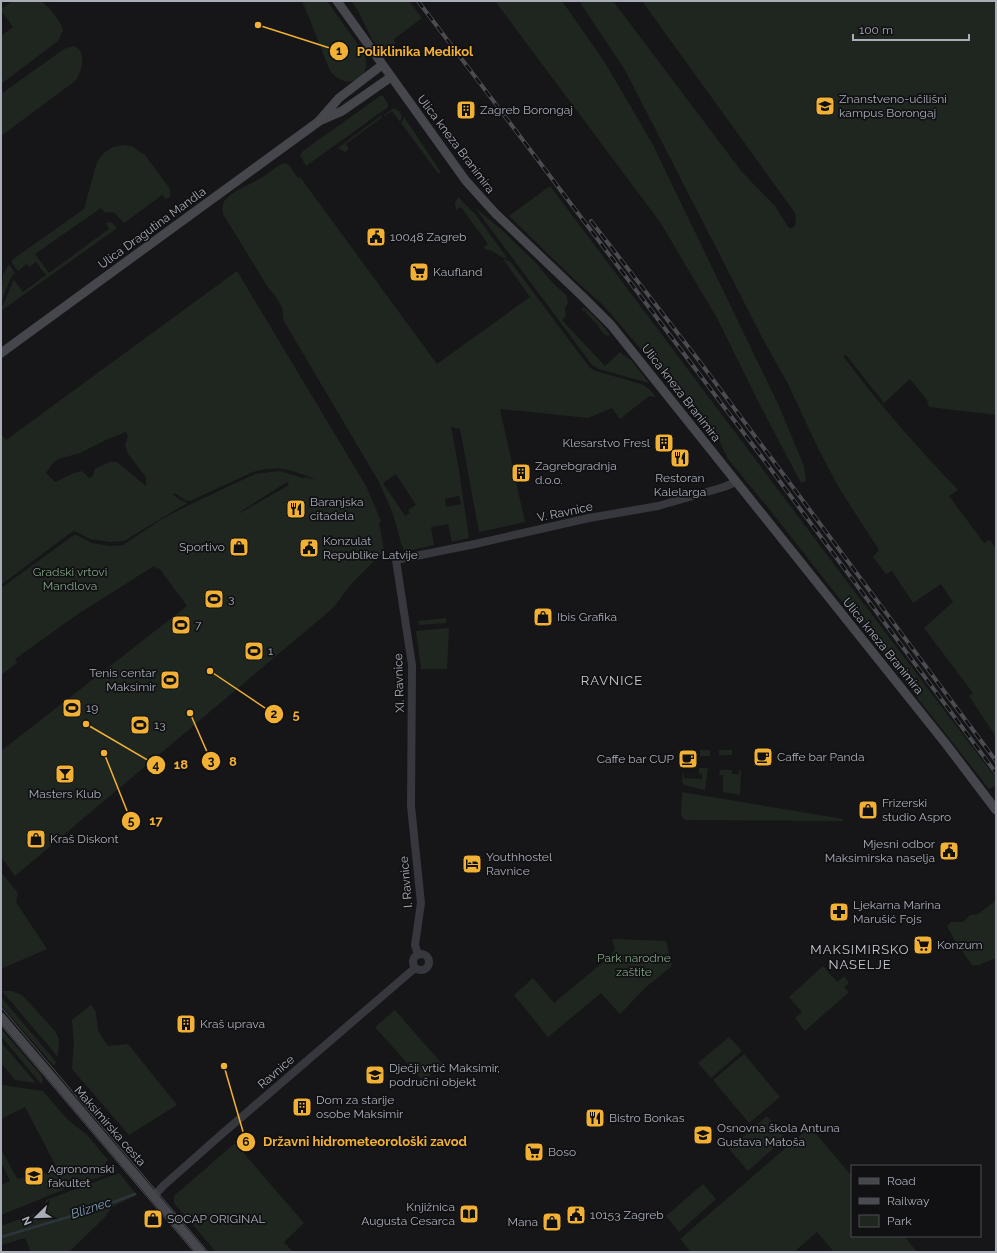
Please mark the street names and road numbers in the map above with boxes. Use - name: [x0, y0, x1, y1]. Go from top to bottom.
- street label: Ulica kneza Branimira: [414, 92, 498, 196]
- street label: Ulica Dragutina Mandla: [96, 184, 208, 272]
- street label: Ulica kneza Branimira: [639, 342, 723, 444]
- street label: V. Ravnice: [536, 499, 594, 525]
- street label: Ulica kneza Branimira: [840, 595, 926, 697]
- street label: XI. Ravnice: [391, 653, 407, 713]
- street label: I. Ravnice: [397, 855, 415, 909]
- street label: Ravnice: [255, 1052, 297, 1092]
- street label: Maksimirska cesta: [71, 1083, 149, 1169]

